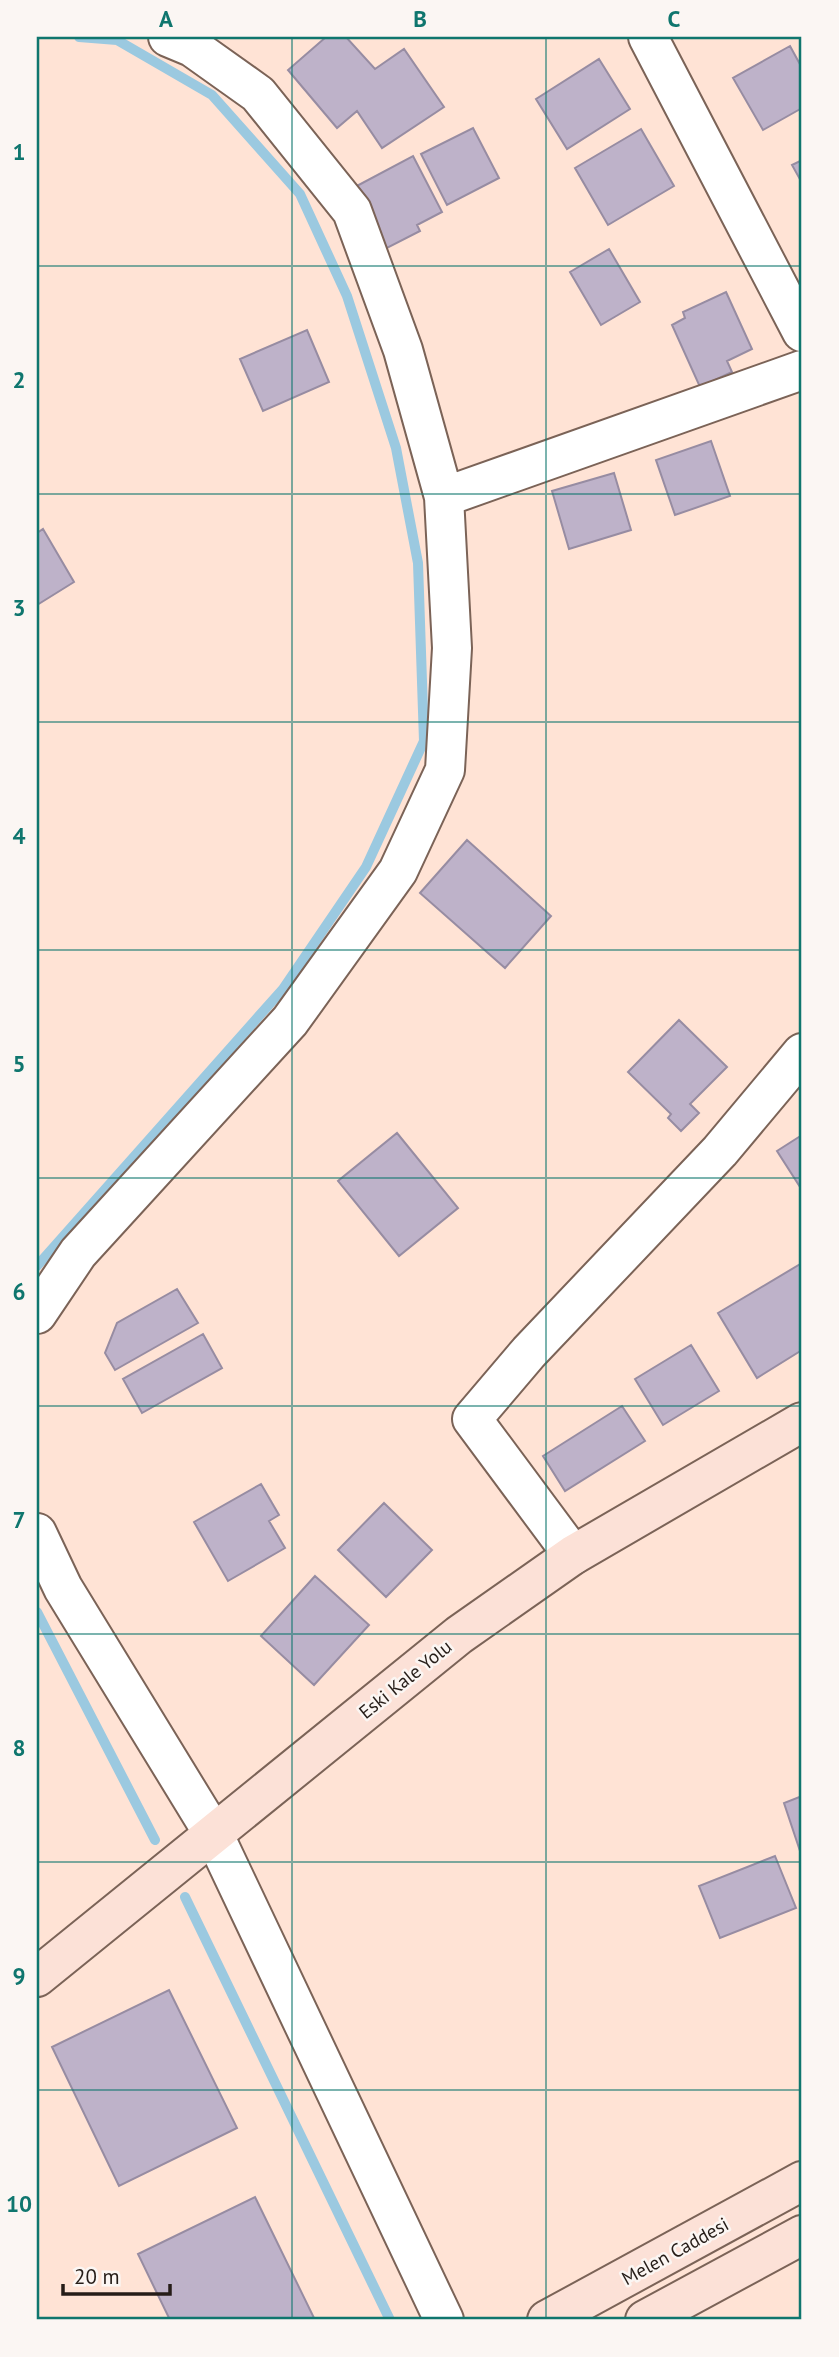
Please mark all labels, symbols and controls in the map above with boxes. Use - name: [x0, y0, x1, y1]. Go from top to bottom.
- text: A: [159, 4, 173, 33]
- text: B: [413, 4, 427, 33]
- text: C: [668, 4, 681, 33]
- text: 1: [12, 137, 26, 166]
- text: 2: [12, 365, 26, 394]
- text: 3: [12, 593, 26, 622]
- text: 4: [12, 821, 26, 850]
- text: 5: [12, 1049, 26, 1078]
- text: 6: [12, 1277, 26, 1306]
- text: 7: [12, 1505, 26, 1534]
- street label: Eski Kale Yolu: [354, 1634, 456, 1724]
- text: 8: [12, 1733, 26, 1762]
- text: 9: [12, 1961, 26, 1990]
- text: 10: [6, 2189, 32, 2218]
- street label: Melen Caddesi: [617, 2212, 733, 2290]
- scale bar: [63, 2252, 170, 2296]
- text: 20 m: [74, 2263, 120, 2290]

